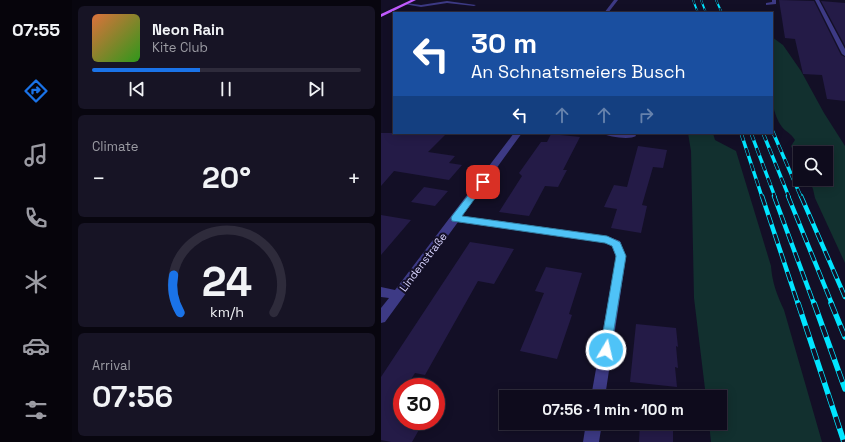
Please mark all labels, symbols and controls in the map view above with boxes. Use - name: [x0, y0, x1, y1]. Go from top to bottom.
- text: 07:55: [12, 18, 60, 41]
- text: Neon Rain: [152, 20, 224, 39]
- text: 30 m: [471, 25, 537, 61]
- icon: left: [405, 28, 457, 80]
- text: Kite Club: [152, 39, 208, 56]
- text: An Schnatsmeiers Busch: [471, 60, 686, 83]
- icon: directions: [22, 77, 50, 105]
- icon: previous: [126, 78, 148, 100]
- icon: pause: [215, 78, 237, 100]
- icon: next: [305, 78, 327, 100]
- icon: left: [509, 104, 531, 126]
- icon: ahead: [551, 104, 573, 126]
- icon: ahead: [593, 104, 615, 126]
- icon: right: [635, 104, 657, 126]
- text: Climate: [92, 138, 138, 155]
- icon: music: [22, 141, 50, 169]
- map controls: [793, 146, 833, 186]
- button: search: [793, 146, 833, 186]
- text: 20°: [202, 158, 251, 197]
- text: −: [92, 164, 106, 192]
- text: +: [347, 164, 361, 192]
- pin: [466, 165, 500, 199]
- icon: arrive: [472, 171, 494, 193]
- icon: phone: [22, 204, 50, 232]
- street label: Lindenstraße: [396, 230, 450, 294]
- text: 24: [201, 255, 252, 308]
- icon: climate: [22, 268, 50, 296]
- text: km/h: [209, 303, 244, 321]
- position arrow: [585, 329, 627, 371]
- icon: car: [22, 332, 50, 360]
- text: Arrival: [92, 357, 131, 374]
- text: 07:56: [92, 377, 173, 416]
- speed limit sign: 30: [393, 378, 445, 430]
- icon: filters: [22, 396, 50, 424]
- text: 07:56 · 1 min · 100 m: [542, 400, 684, 419]

